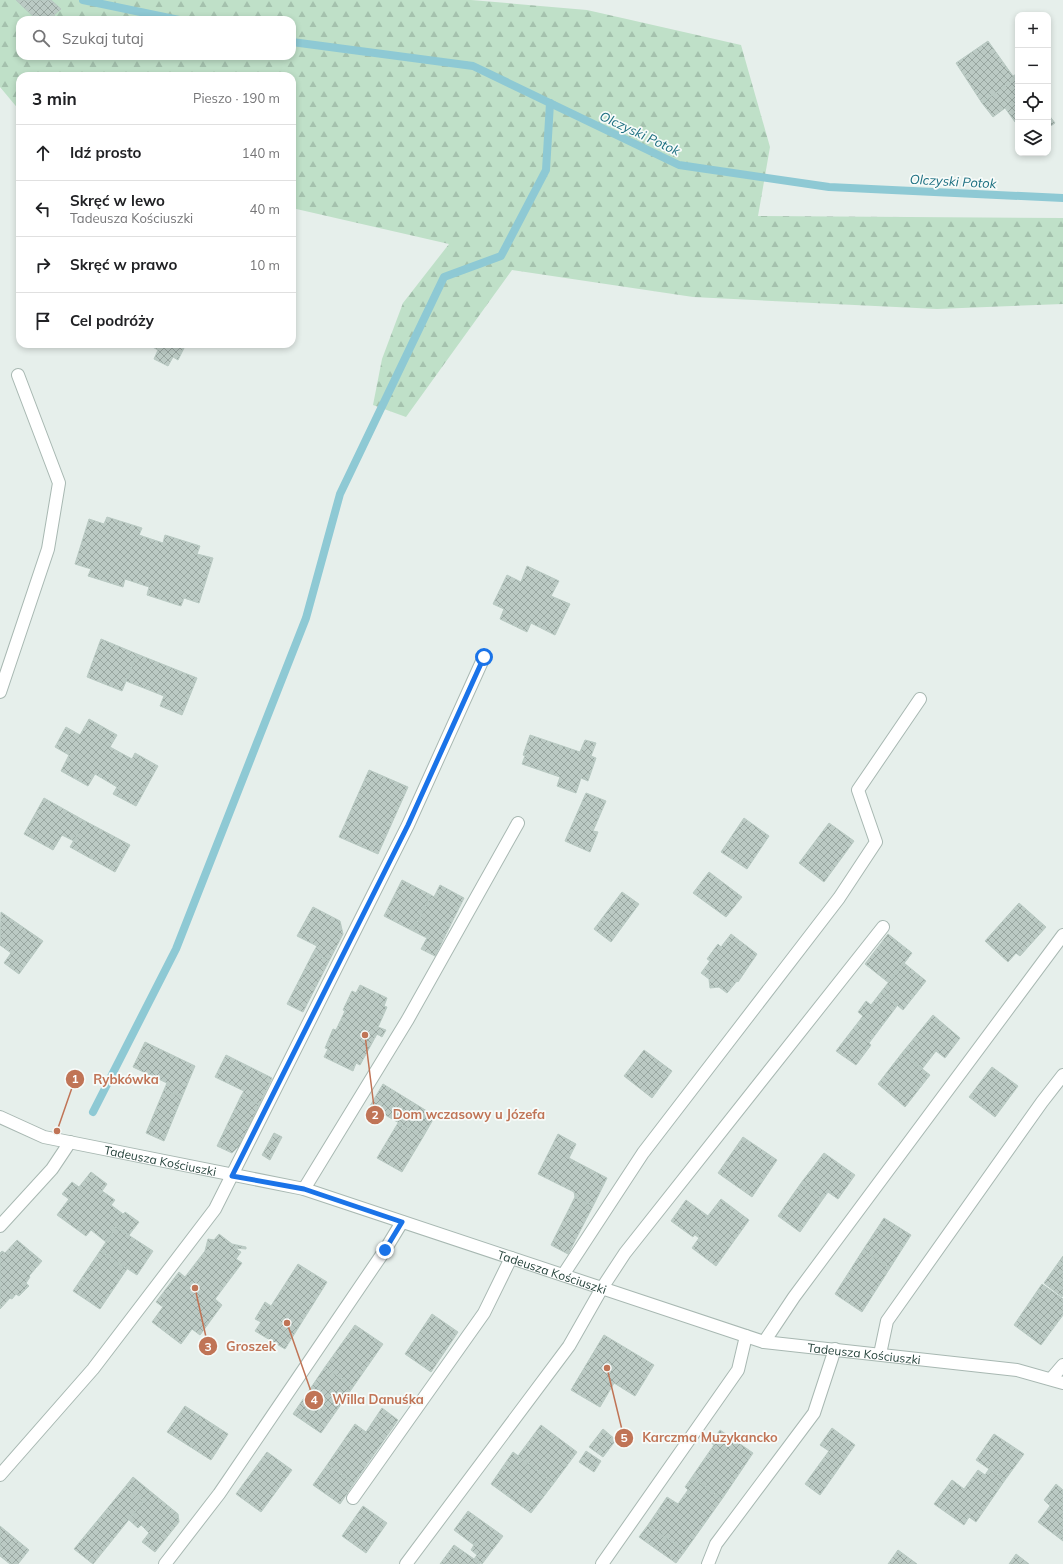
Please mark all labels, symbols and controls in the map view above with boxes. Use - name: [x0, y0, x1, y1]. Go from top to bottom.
- map controls: [1015, 12, 1051, 156]
- button: +: [1015, 12, 1051, 48]
- search box: [16, 16, 296, 60]
- icon: search: [30, 27, 52, 49]
- text: Szukaj tutaj: [62, 29, 144, 48]
- button: −: [1015, 48, 1051, 84]
- button: locate: [1015, 84, 1051, 120]
- text: 3 min: [32, 88, 77, 109]
- text: Pieszo · 190 m: [193, 90, 280, 106]
- water label: Olczyski Potok: [597, 107, 683, 159]
- button: layers: [1015, 120, 1051, 156]
- icon: ahead: [32, 142, 54, 164]
- text: Idź prosto: [70, 143, 141, 162]
- text: 140 m: [242, 145, 280, 161]
- water label: Olczyski Potok: [909, 171, 997, 191]
- text: Skręć w lewo: [70, 191, 165, 210]
- icon: left: [32, 198, 54, 220]
- text: 40 m: [250, 201, 280, 217]
- text: Tadeusza Kościuszki: [70, 210, 193, 226]
- icon: right: [32, 254, 54, 276]
- text: Skręć w prawo: [70, 255, 177, 274]
- text: 10 m: [250, 257, 280, 273]
- icon: arrive: [32, 310, 54, 332]
- text: Cel podróży: [70, 311, 154, 330]
- route start: [475, 648, 493, 666]
- callout: Rybkówka: [65, 1066, 167, 1091]
- text: 1: [71, 1071, 79, 1086]
- text: Rybkówka: [93, 1071, 159, 1088]
- callout: Dom wczasowy u Józefa: [365, 1102, 553, 1127]
- text: Dom wczasowy u Józefa: [393, 1106, 545, 1123]
- text: 2: [371, 1107, 379, 1122]
- street label: Tadeusza Kościuszki: [103, 1142, 218, 1179]
- route end: [376, 1241, 394, 1259]
- street label: Tadeusza Kościuszki: [496, 1246, 609, 1297]
- callout: Groszek: [198, 1334, 284, 1359]
- text: Groszek: [226, 1338, 277, 1354]
- text: 3: [204, 1339, 212, 1354]
- street label: Tadeusza Kościuszki: [807, 1339, 922, 1367]
- callout: Willa Danuśka: [304, 1387, 432, 1412]
- text: Willa Danuśka: [332, 1391, 424, 1407]
- text: 4: [310, 1392, 318, 1407]
- callout: Karczma Muzykancko: [614, 1425, 786, 1450]
- text: Karczma Muzykancko: [642, 1429, 778, 1446]
- text: 5: [620, 1430, 628, 1445]

